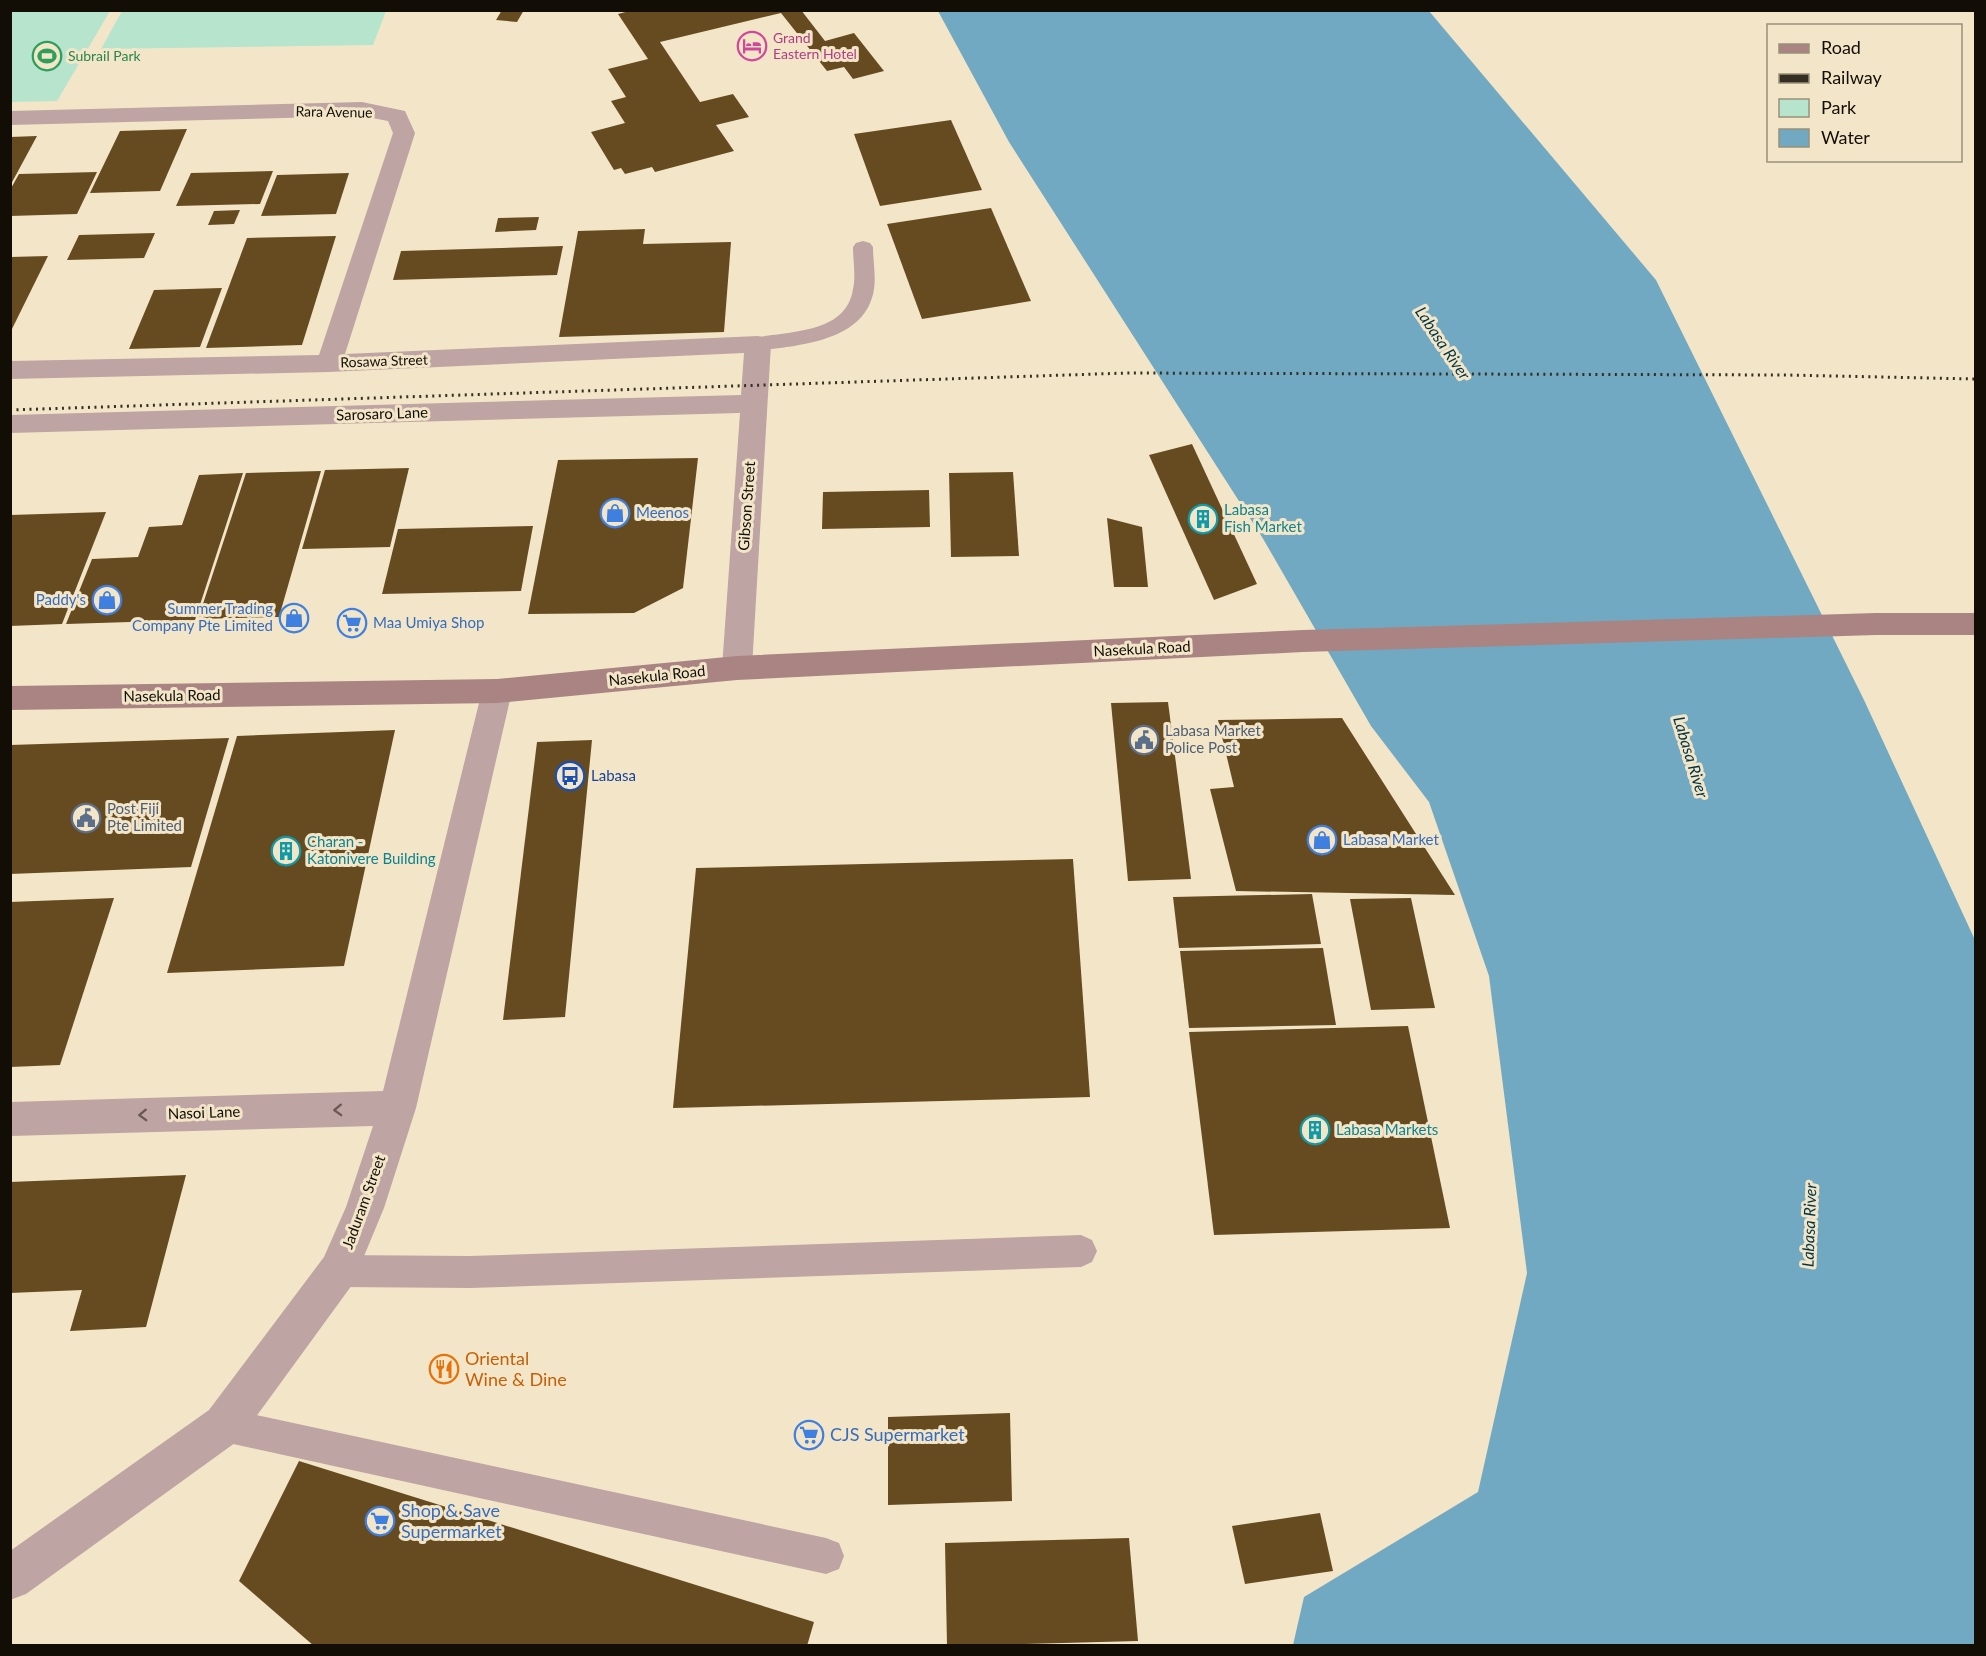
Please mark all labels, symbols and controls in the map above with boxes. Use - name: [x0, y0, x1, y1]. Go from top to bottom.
- legend: [1767, 24, 1962, 162]
- place label: Grand Eastern Hotel: [773, 29, 857, 62]
- hotel icon: Grand Eastern Hotel: [736, 30, 768, 62]
- text: Road: [1821, 36, 1861, 58]
- sports icon: Subrail Park: [31, 40, 63, 72]
- place label: Subrail Park: [68, 47, 142, 64]
- text: Railway: [1821, 66, 1882, 88]
- text: Park: [1821, 96, 1857, 118]
- street label: Rara Avenue: [295, 102, 373, 121]
- text: Water: [1821, 126, 1870, 148]
- water label: Labasa River: [1412, 303, 1475, 383]
- street label: Rosawa Street: [340, 350, 428, 371]
- street label: Sarosaro Lane: [336, 402, 428, 424]
- street label: Gibson Street: [734, 460, 758, 551]
- shop icon: Meenos: [599, 497, 631, 529]
- place label: Labasa Fish Market: [1224, 500, 1302, 535]
- place label: Meenos: [636, 503, 689, 521]
- building icon: Labasa Fish Market: [1187, 503, 1219, 535]
- shop icon: Paddy's: [91, 584, 123, 616]
- place label: Paddy's: [36, 590, 86, 608]
- place label: Summer Trading Company Pte Limited: [132, 599, 273, 634]
- shop icon: Summer Trading Company Pte Limited: [278, 602, 310, 634]
- supermarket icon: Maa Umiya Shop: [336, 607, 368, 639]
- place label: Maa Umiya Shop: [373, 613, 484, 631]
- street label: Nasekula Road: [1093, 636, 1191, 660]
- street label: Nasekula Road: [608, 661, 706, 689]
- street label: Nasekula Road: [123, 685, 221, 705]
- water label: Labasa River: [1670, 714, 1713, 800]
- place label: Labasa Market Police Post: [1165, 721, 1261, 756]
- public building icon: Labasa Market Police Post: [1128, 724, 1160, 756]
- bus stop icon: Labasa: [554, 760, 586, 792]
- place label: Labasa: [591, 766, 636, 784]
- place label: Post Fiji Pte Limited: [107, 799, 182, 834]
- public building icon: Post Fiji Pte Limited: [70, 802, 102, 834]
- shop icon: Labasa Market: [1306, 824, 1338, 856]
- place label: Labasa Market: [1343, 830, 1439, 848]
- place label: Charan - Katonivere Building: [307, 832, 436, 867]
- building icon: Charan - Katonivere Building: [270, 835, 302, 867]
- street label: Nasoi Lane: [167, 1102, 241, 1122]
- one-way arrow: [334, 1103, 343, 1116]
- one-way arrow: [139, 1109, 148, 1121]
- building icon: Labasa Markets: [1299, 1114, 1331, 1146]
- place label: Labasa Markets: [1336, 1120, 1438, 1138]
- street label: Jaduram Street: [338, 1152, 389, 1251]
- water label: Labasa River: [1798, 1182, 1819, 1267]
- place label: Oriental Wine & Dine: [465, 1347, 567, 1390]
- restaurant icon: Oriental Wine & Dine: [428, 1353, 460, 1385]
- supermarket icon: CJS Supermarket: [793, 1419, 825, 1451]
- place label: CJS Supermarket: [830, 1423, 965, 1445]
- place label: Shop & Save Supermarket: [401, 1499, 502, 1542]
- supermarket icon: Shop & Save Supermarket: [364, 1505, 396, 1537]

